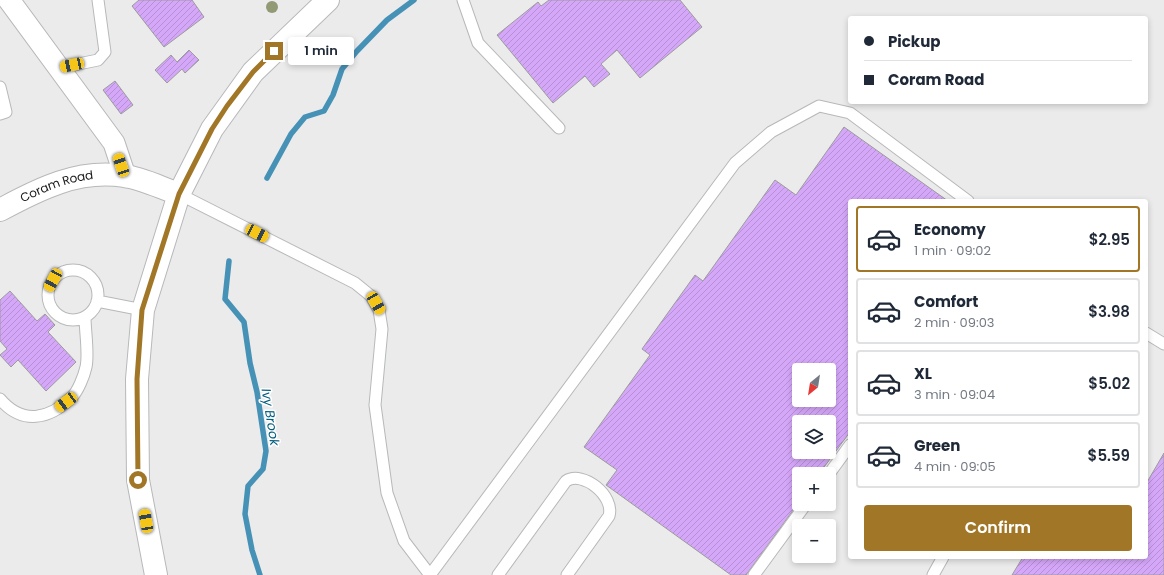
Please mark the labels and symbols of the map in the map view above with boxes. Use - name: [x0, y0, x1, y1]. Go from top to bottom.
- callout: 1 min: [288, 37, 354, 65]
- route end: [265, 42, 283, 60]
- car: [59, 57, 85, 73]
- car: [111, 152, 131, 178]
- street label: Coram Road: [17, 166, 94, 206]
- car: [244, 222, 270, 244]
- car: [42, 267, 64, 293]
- car: [365, 290, 387, 316]
- north arrow: [792, 363, 836, 407]
- water label: Ivy Brook: [257, 387, 285, 448]
- car: [53, 390, 79, 414]
- route start: [129, 471, 147, 489]
- car: [138, 508, 154, 534]

